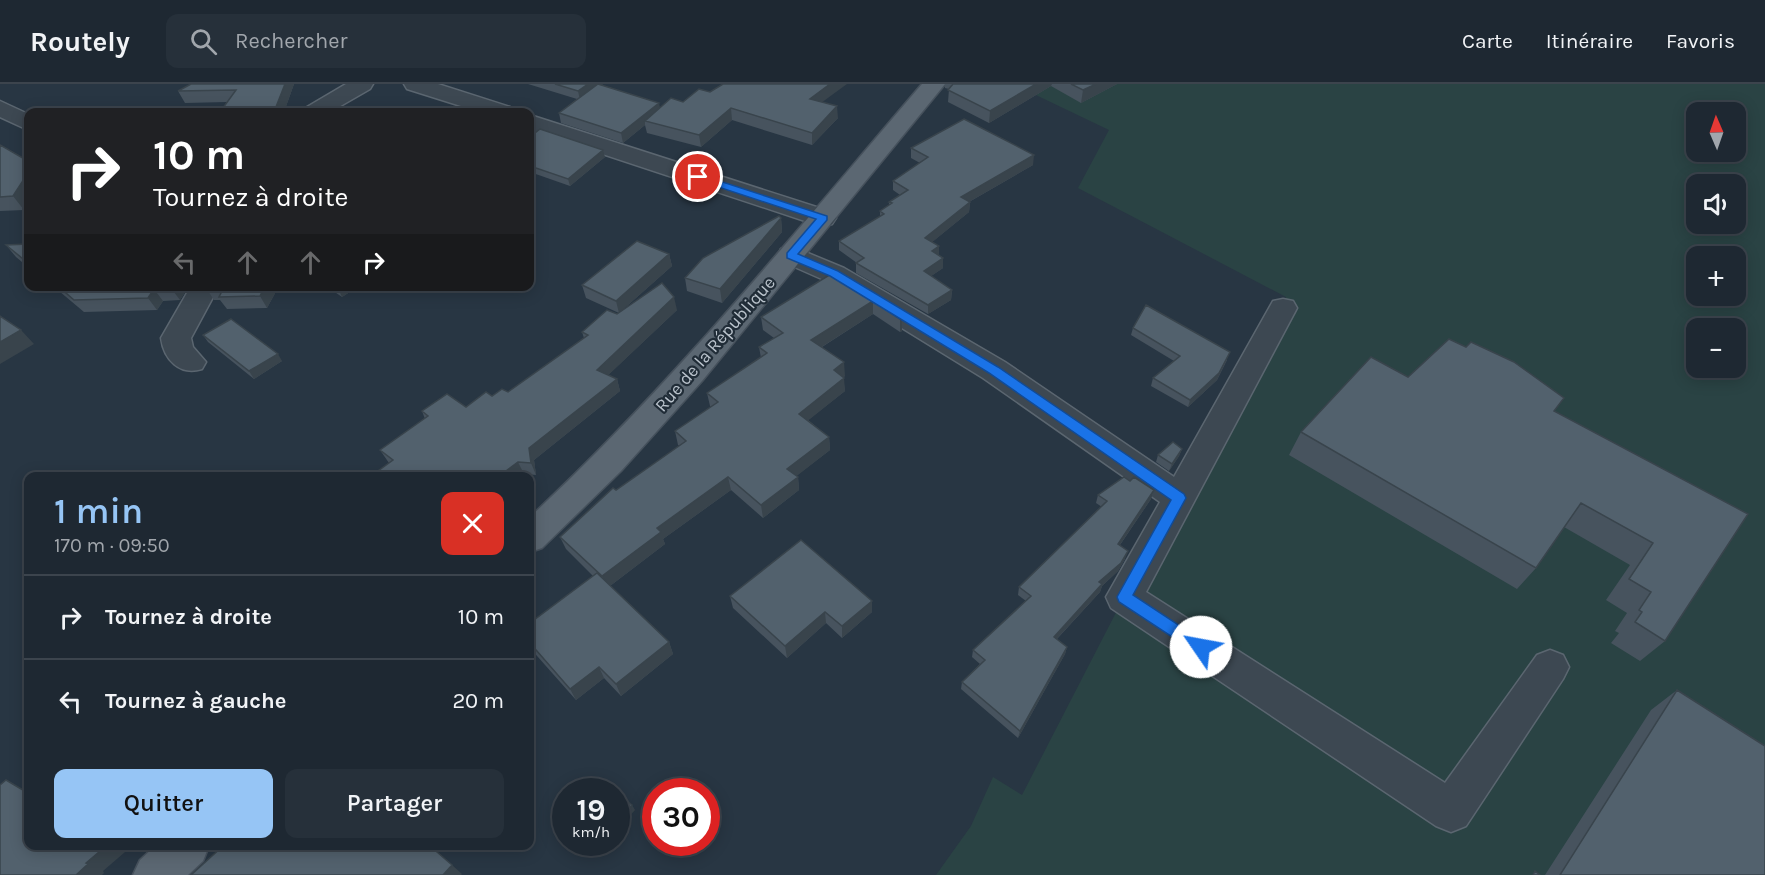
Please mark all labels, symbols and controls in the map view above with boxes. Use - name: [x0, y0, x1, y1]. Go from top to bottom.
- search box: [166, 14, 586, 68]
- text: Routely: [30, 25, 130, 58]
- icon: search: [187, 25, 220, 58]
- text: Rechercher: [235, 28, 347, 54]
- text: Carte: [1462, 29, 1513, 53]
- text: Itinéraire: [1546, 29, 1633, 53]
- text: Favoris: [1666, 29, 1735, 53]
- north arrow: [1686, 102, 1746, 162]
- map controls: [1686, 102, 1746, 378]
- text: 10 m: [153, 130, 245, 180]
- icon: right: [54, 132, 132, 210]
- pin: [672, 151, 723, 202]
- icon: arrive: [681, 160, 714, 193]
- button: sound: [1686, 174, 1746, 234]
- text: Tournez à droite: [153, 181, 348, 213]
- icon: left: [168, 246, 201, 279]
- icon: ahead: [231, 246, 264, 279]
- icon: ahead: [294, 246, 327, 279]
- icon: right: [357, 246, 390, 279]
- button: +: [1686, 246, 1746, 306]
- street label: Rue de la République: [650, 272, 780, 416]
- button: −: [1686, 318, 1746, 378]
- text: 1 min: [54, 490, 143, 532]
- button: close: [441, 492, 504, 555]
- text: 170 m · 09:50: [54, 534, 170, 557]
- icon: right: [54, 601, 87, 634]
- text: Tournez à droite: [105, 604, 272, 630]
- text: 10 m: [458, 604, 504, 630]
- position arrow: [1169, 615, 1233, 679]
- icon: left: [54, 685, 87, 718]
- text: Tournez à gauche: [105, 688, 286, 714]
- text: 20 m: [452, 688, 504, 714]
- button: Quitter: [54, 769, 273, 838]
- button: Partager: [285, 769, 504, 838]
- speed limit sign: 30: [642, 778, 720, 856]
- text: 19: [576, 792, 605, 828]
- text: km/h: [572, 823, 610, 841]

